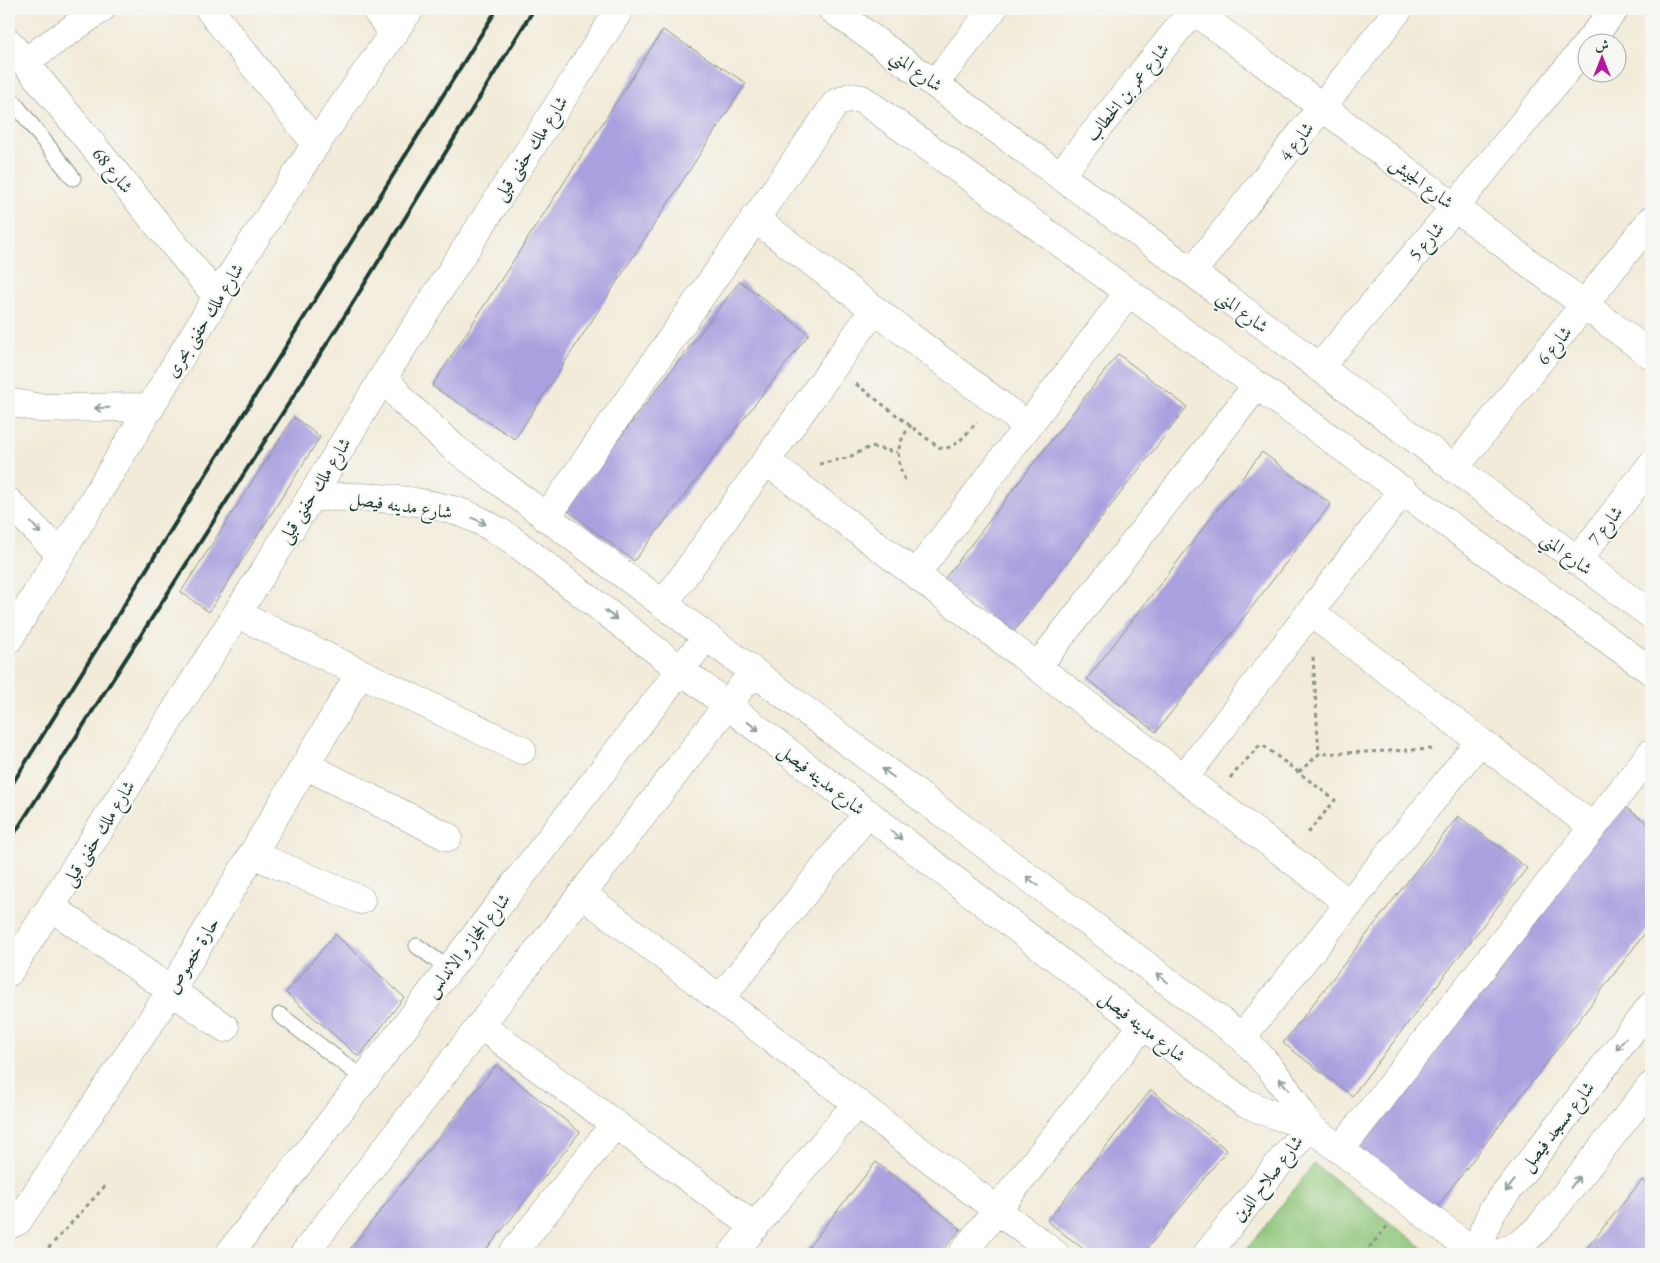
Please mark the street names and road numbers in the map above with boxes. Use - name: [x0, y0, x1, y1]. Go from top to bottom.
- street label: شارع عمر بن الخطاب: [1080, 38, 1177, 149]
- street label: شارع المني: [883, 44, 947, 101]
- street label: شارع ملك حفنى قبلى: [488, 91, 576, 207]
- street label: شارع 4: [1274, 117, 1322, 168]
- street label: شارع 68: [85, 143, 138, 200]
- street label: شارع الجيش: [1383, 151, 1458, 217]
- street label: شارع 5: [1403, 217, 1452, 268]
- street label: شارع ملك حفنى بحرى: [160, 259, 252, 384]
- street label: شارع المني: [1209, 284, 1273, 343]
- street label: شارع 6: [1531, 321, 1580, 372]
- street label: شارع ملك حفنى قبلى: [272, 433, 359, 549]
- street label: شارع مدينه فيصل: [348, 486, 454, 528]
- street label: شارع 7: [1583, 501, 1631, 552]
- street label: شارع المني: [1533, 526, 1597, 585]
- street label: شارع مدينه فيصل: [772, 738, 870, 823]
- street label: شارع ملك حفنى قبلى: [56, 776, 143, 892]
- street label: شارع الحجاز و الاندلس: [419, 888, 518, 1004]
- street label: حارة خصوص: [160, 913, 224, 997]
- street label: شارع مدينه فيصل: [1093, 985, 1191, 1070]
- street label: شارع مسجد فيصل: [1515, 1076, 1602, 1178]
- street label: شارع صلاح الدين: [1226, 1130, 1312, 1229]

